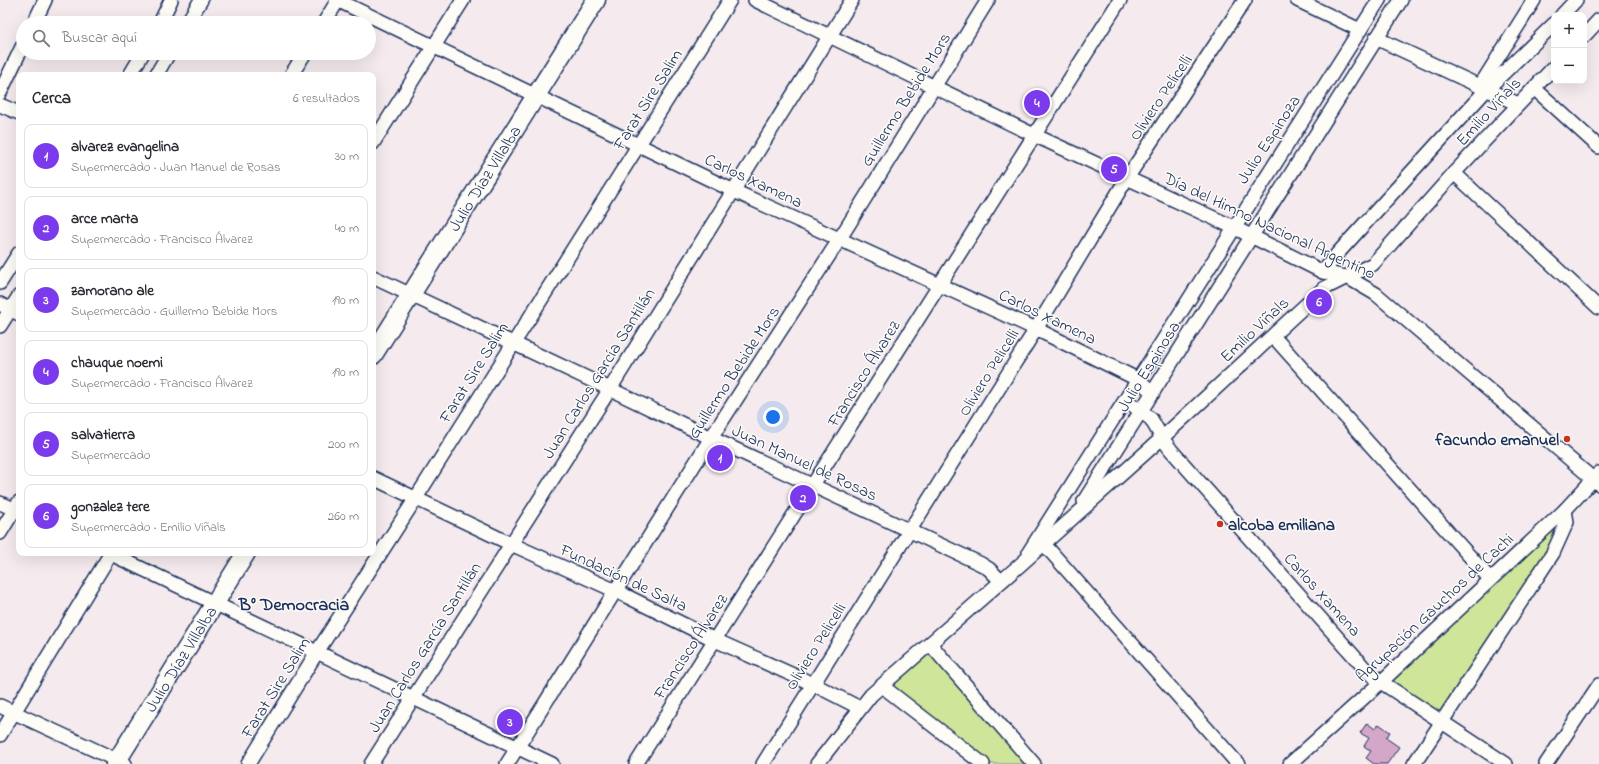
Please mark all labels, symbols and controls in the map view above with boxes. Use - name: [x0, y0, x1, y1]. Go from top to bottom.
- map controls: [1551, 12, 1587, 84]
- button: +: [1551, 12, 1587, 48]
- search box: [16, 16, 376, 60]
- icon: search: [30, 27, 52, 49]
- text: Buscar aquí: [62, 27, 137, 49]
- street label: Guillermo Bebide Mors: [855, 28, 958, 172]
- street label: Farat Sire Salim: [607, 44, 689, 156]
- button: −: [1551, 48, 1587, 84]
- street label: Oliviero Pelicelli: [1123, 50, 1199, 146]
- street label: Emilio Viñals: [1450, 72, 1528, 152]
- text: Cerca: [32, 86, 71, 111]
- pin: 4: [1024, 88, 1050, 118]
- text: 6 resultados: [293, 89, 360, 108]
- street label: Julio Espinoza: [1231, 90, 1307, 189]
- street label: Julio Díaz Villalba: [443, 121, 528, 237]
- text: alvarez evangelina: [71, 136, 179, 158]
- text: 1: [44, 147, 48, 166]
- text: 30 m: [335, 147, 359, 166]
- street label: Carlos Xamena: [700, 148, 807, 215]
- pin: 5: [1101, 154, 1127, 184]
- text: Supermercado · Juan Manuel de Rosas: [71, 158, 281, 177]
- street label: Día del Himno Nacional Argentino: [1158, 166, 1379, 288]
- text: arce marta: [71, 208, 138, 230]
- text: 2: [43, 219, 49, 238]
- text: 40 m: [335, 219, 359, 238]
- text: Supermercado · Francisco Álvarez: [71, 230, 253, 249]
- text: zamorano ale: [71, 280, 154, 302]
- street label: Carlos Xamena: [994, 283, 1100, 352]
- street label: Juan Carlos García Santillán: [536, 284, 662, 464]
- pin: 6: [1306, 287, 1332, 317]
- text: 3: [43, 291, 49, 310]
- text: 190 m: [332, 291, 359, 310]
- street label: Emilio Viñals: [1215, 291, 1295, 369]
- street label: Guillermo Bebide Mors: [682, 301, 787, 444]
- text: Supermercado · Guillermo Bebide Mors: [71, 302, 277, 321]
- street label: Francisco Álvarez: [821, 315, 908, 433]
- street label: Julio Espinosa: [1111, 316, 1187, 417]
- street label: Farat Sire Salim: [433, 317, 515, 429]
- street label: Oliviero Pelicelli: [952, 324, 1026, 421]
- text: chauque noemi: [71, 352, 163, 374]
- text: 4: [43, 363, 49, 382]
- text: 190 m: [332, 363, 359, 382]
- text: Supermercado · Francisco Álvarez: [71, 374, 253, 393]
- your location: [763, 407, 783, 427]
- street label: Juan Manuel de Rosas: [727, 419, 881, 508]
- text: salvatierra: [71, 424, 135, 446]
- place label: facundo emanuel: [1434, 428, 1559, 453]
- marker: facundo emanuel: [1562, 434, 1572, 444]
- text: 5: [42, 435, 50, 454]
- text: 200 m: [328, 435, 359, 454]
- pin: 1: [707, 443, 733, 473]
- text: Supermercado: [71, 446, 150, 465]
- pin: 2: [790, 483, 816, 513]
- text: gonzalez tere: [71, 496, 150, 518]
- text: 6: [43, 507, 49, 526]
- text: 260 m: [328, 507, 359, 526]
- place label: alcoba emiliana: [1228, 513, 1335, 538]
- text: Supermercado · Emilio Viñals: [71, 518, 226, 537]
- marker: alcoba emiliana: [1215, 519, 1225, 529]
- street label: Agrupación Gauchos de Cachi: [1350, 528, 1521, 690]
- street label: Fundación de Salta: [555, 537, 691, 619]
- street label: Carlos Xamena: [1277, 547, 1367, 643]
- street label: Juan Carlos García Santillán: [362, 558, 488, 738]
- street label: Francisco Álvarez: [647, 588, 735, 705]
- district label: B° Democracia: [238, 593, 349, 619]
- street label: Oliviero Pelicelli: [779, 598, 853, 695]
- street label: Julio Díaz Villalba: [139, 601, 224, 717]
- street label: Farat Sire Salim: [235, 632, 317, 744]
- pin: 3: [497, 707, 523, 737]

